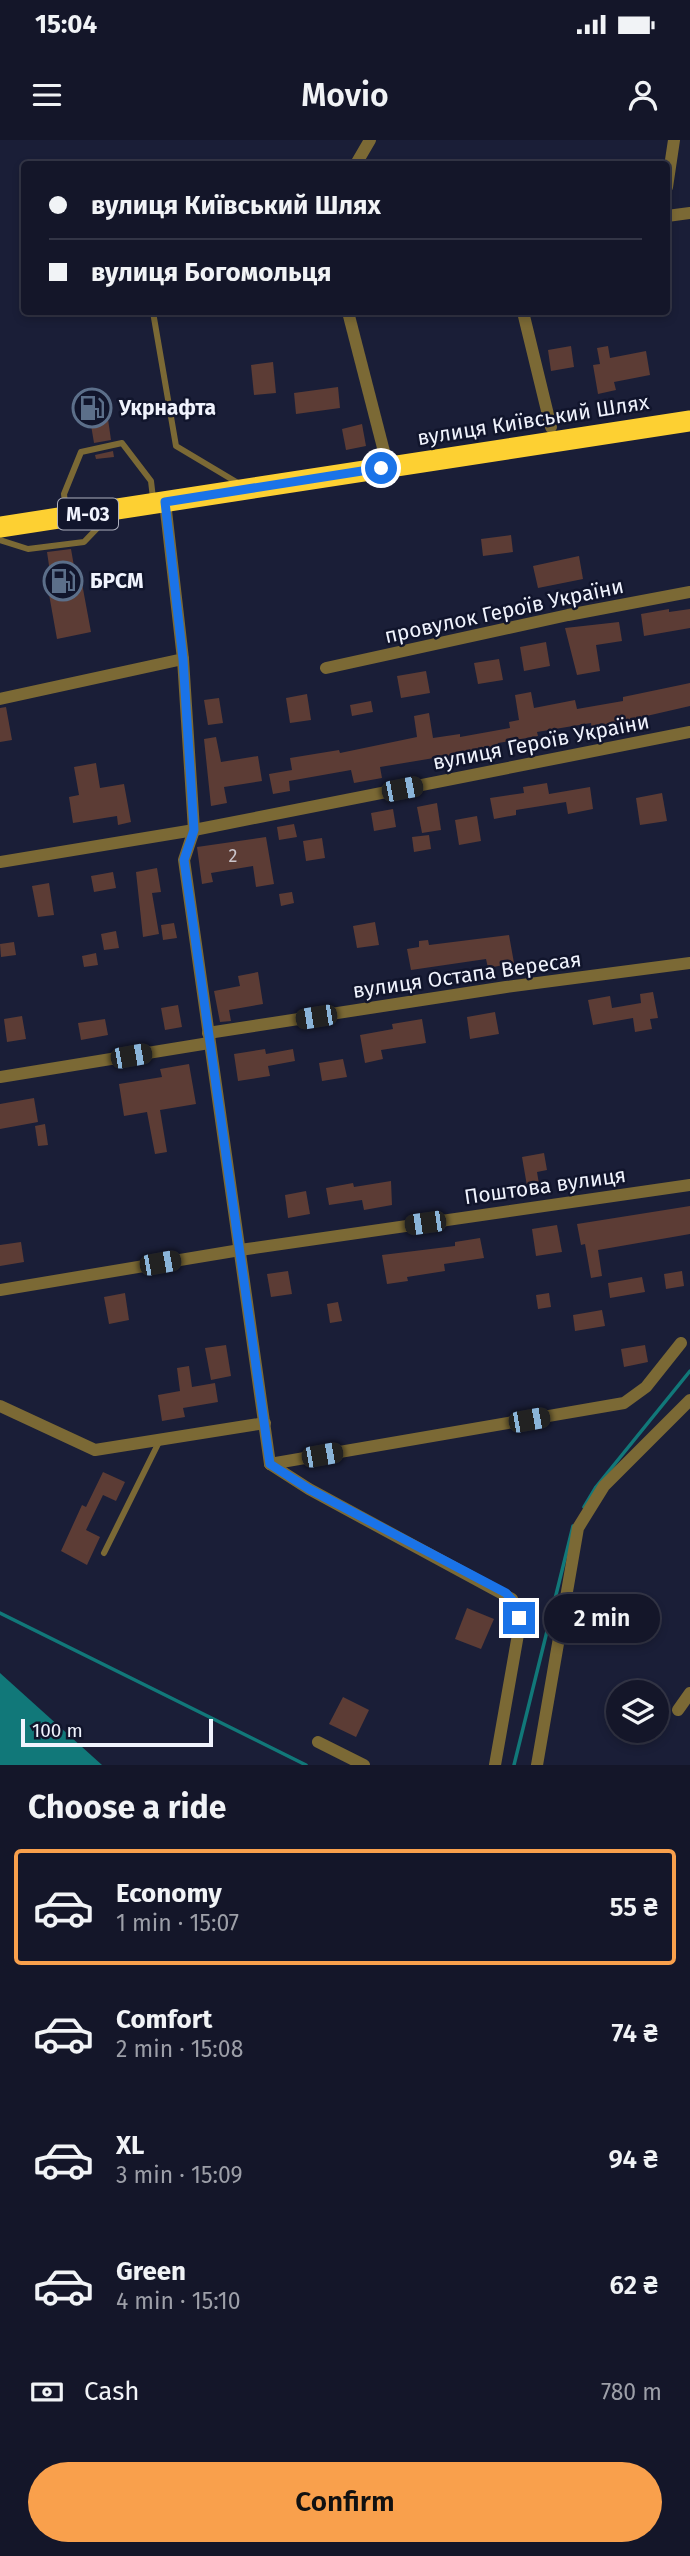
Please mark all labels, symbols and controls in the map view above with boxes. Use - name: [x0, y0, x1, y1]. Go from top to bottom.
- text: 15:04: [35, 9, 97, 40]
- icon: menu: [28, 76, 66, 114]
- text: Movio: [301, 76, 389, 114]
- icon: person: [624, 76, 662, 114]
- text: вулиця Київський Шлях: [91, 190, 381, 221]
- text: вулиця Богомольця: [91, 257, 332, 288]
- fuel station icon: Укрнафта: [71, 387, 113, 429]
- street label: вулиця Київський Шлях: [415, 389, 652, 451]
- place label: Укрнафта: [118, 395, 216, 421]
- route start: [365, 452, 397, 484]
- road number: М-03: [58, 498, 118, 530]
- fuel station icon: БРСМ: [42, 560, 84, 602]
- place label: БРСМ: [90, 568, 144, 594]
- street label: провулок Героїв України: [382, 573, 626, 649]
- street label: вулиця Героїв України: [430, 708, 652, 776]
- car: [380, 775, 425, 803]
- house number: 2: [229, 845, 238, 867]
- street label: вулиця Остапа Вересая: [351, 946, 583, 1004]
- car: [294, 1003, 339, 1031]
- car: [109, 1042, 154, 1070]
- street label: Поштова вулиця: [462, 1162, 628, 1210]
- car: [403, 1210, 448, 1236]
- car: [138, 1249, 183, 1277]
- car: [507, 1406, 552, 1434]
- car: [300, 1441, 345, 1469]
- callout: 2 min: [544, 1594, 659, 1642]
- route end: [503, 1602, 535, 1634]
- text: 2 min: [574, 1604, 630, 1632]
- map controls: [606, 1680, 669, 1743]
- button: layers: [606, 1680, 669, 1743]
- scale bar: [21, 1716, 214, 1748]
- text: 100 m: [32, 1719, 83, 1742]
- text: Choose a ride: [28, 1788, 226, 1826]
- icon: car: [32, 1876, 95, 1939]
- text: Economy: [116, 1878, 222, 1909]
- text: 55 ₴: [610, 1892, 658, 1923]
- text: 1 min · 15:07: [116, 1909, 239, 1937]
- icon: car: [32, 2002, 95, 2065]
- text: Comfort: [116, 2004, 212, 2035]
- text: 74 ₴: [612, 2018, 658, 2049]
- text: 2 min · 15:08: [116, 2035, 243, 2063]
- icon: car: [32, 2128, 95, 2191]
- text: XL: [116, 2130, 144, 2161]
- text: 94 ₴: [608, 2144, 658, 2175]
- text: 3 min · 15:09: [116, 2161, 243, 2189]
- icon: car: [32, 2254, 95, 2317]
- text: Green: [116, 2256, 186, 2287]
- text: 62 ₴: [610, 2270, 658, 2301]
- text: 4 min · 15:10: [116, 2287, 241, 2315]
- icon: cash: [28, 2373, 66, 2411]
- text: Cash: [84, 2376, 140, 2407]
- text: 780 m: [601, 2378, 662, 2406]
- button: Confirm: [28, 2462, 662, 2542]

